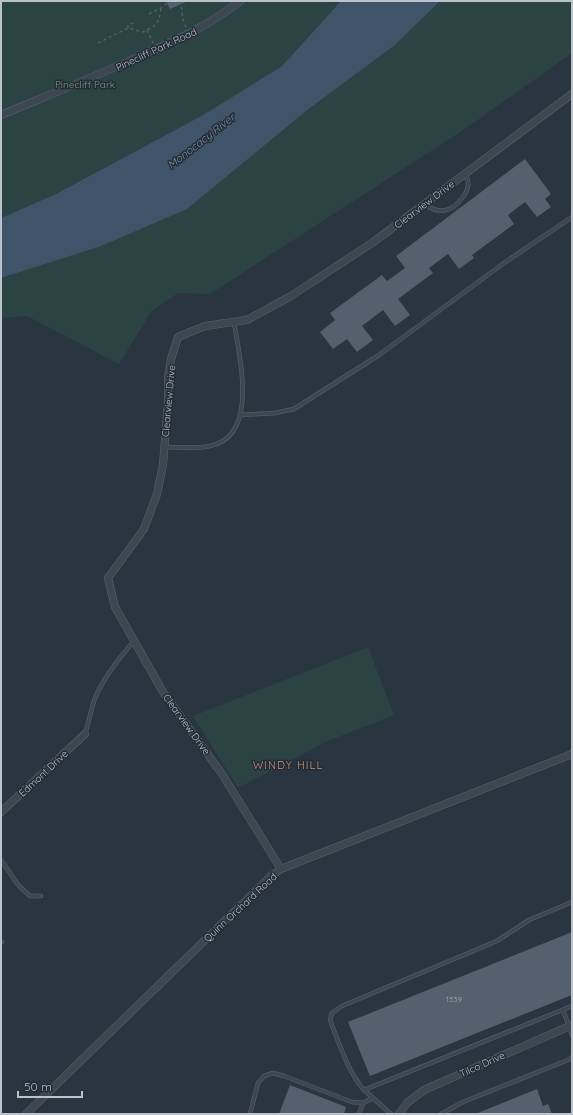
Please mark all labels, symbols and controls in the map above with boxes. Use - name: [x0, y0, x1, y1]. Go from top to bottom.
- street label: Pinecliff Park Road: [114, 25, 199, 74]
- park label: Pinecliff Park: [55, 78, 115, 91]
- water label: Monocacy River: [164, 109, 239, 172]
- street label: Clearview Drive: [392, 177, 457, 231]
- street label: Clearview Drive: [159, 364, 178, 438]
- street label: Clearview Drive: [160, 691, 213, 758]
- street label: Edmont Drive: [16, 747, 71, 800]
- district label: WINDY HILL: [253, 758, 323, 772]
- street label: Quinn Orchard Road: [201, 870, 280, 945]
- house number: 1539: [446, 994, 463, 1004]
- street label: Tilco Drive: [457, 1049, 507, 1080]
- scale bar: [18, 1073, 82, 1099]
- text: 50 m: [24, 1079, 52, 1094]

